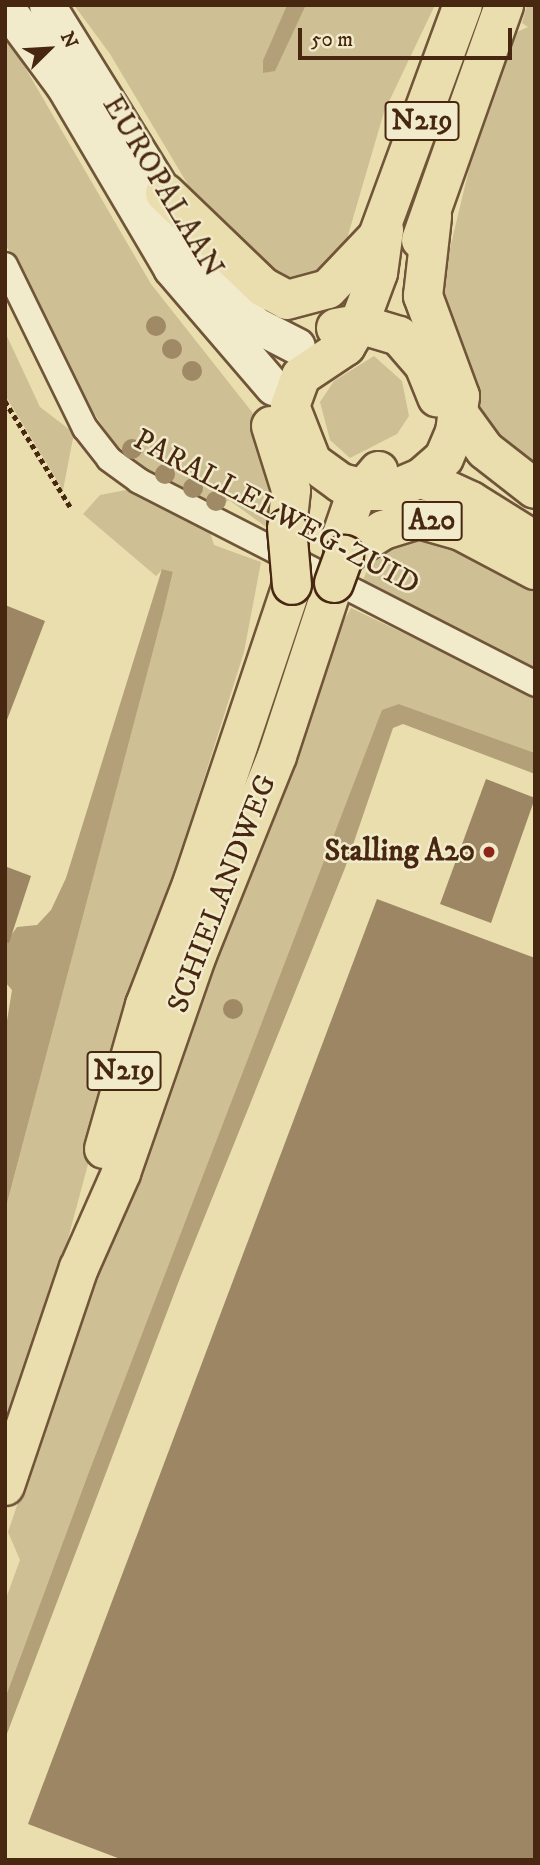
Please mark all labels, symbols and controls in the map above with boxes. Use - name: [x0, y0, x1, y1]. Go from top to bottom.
- north arrow: [14, 14, 84, 84]
- scale bar: [302, 14, 516, 58]
- text: 50 m: [311, 27, 353, 53]
- text: N: [55, 28, 82, 52]
- street label: EUROPALAAN: [94, 90, 230, 284]
- road number: N219: [384, 96, 460, 146]
- street label: PARALLELWEG-ZUID: [127, 422, 425, 604]
- road number: A20: [400, 496, 464, 546]
- street label: SCHIELANDWEG: [161, 770, 285, 1018]
- place label: Stalling A20: [324, 834, 475, 870]
- marker: Stalling A20: [481, 844, 497, 860]
- road number: N219: [86, 1046, 162, 1096]

